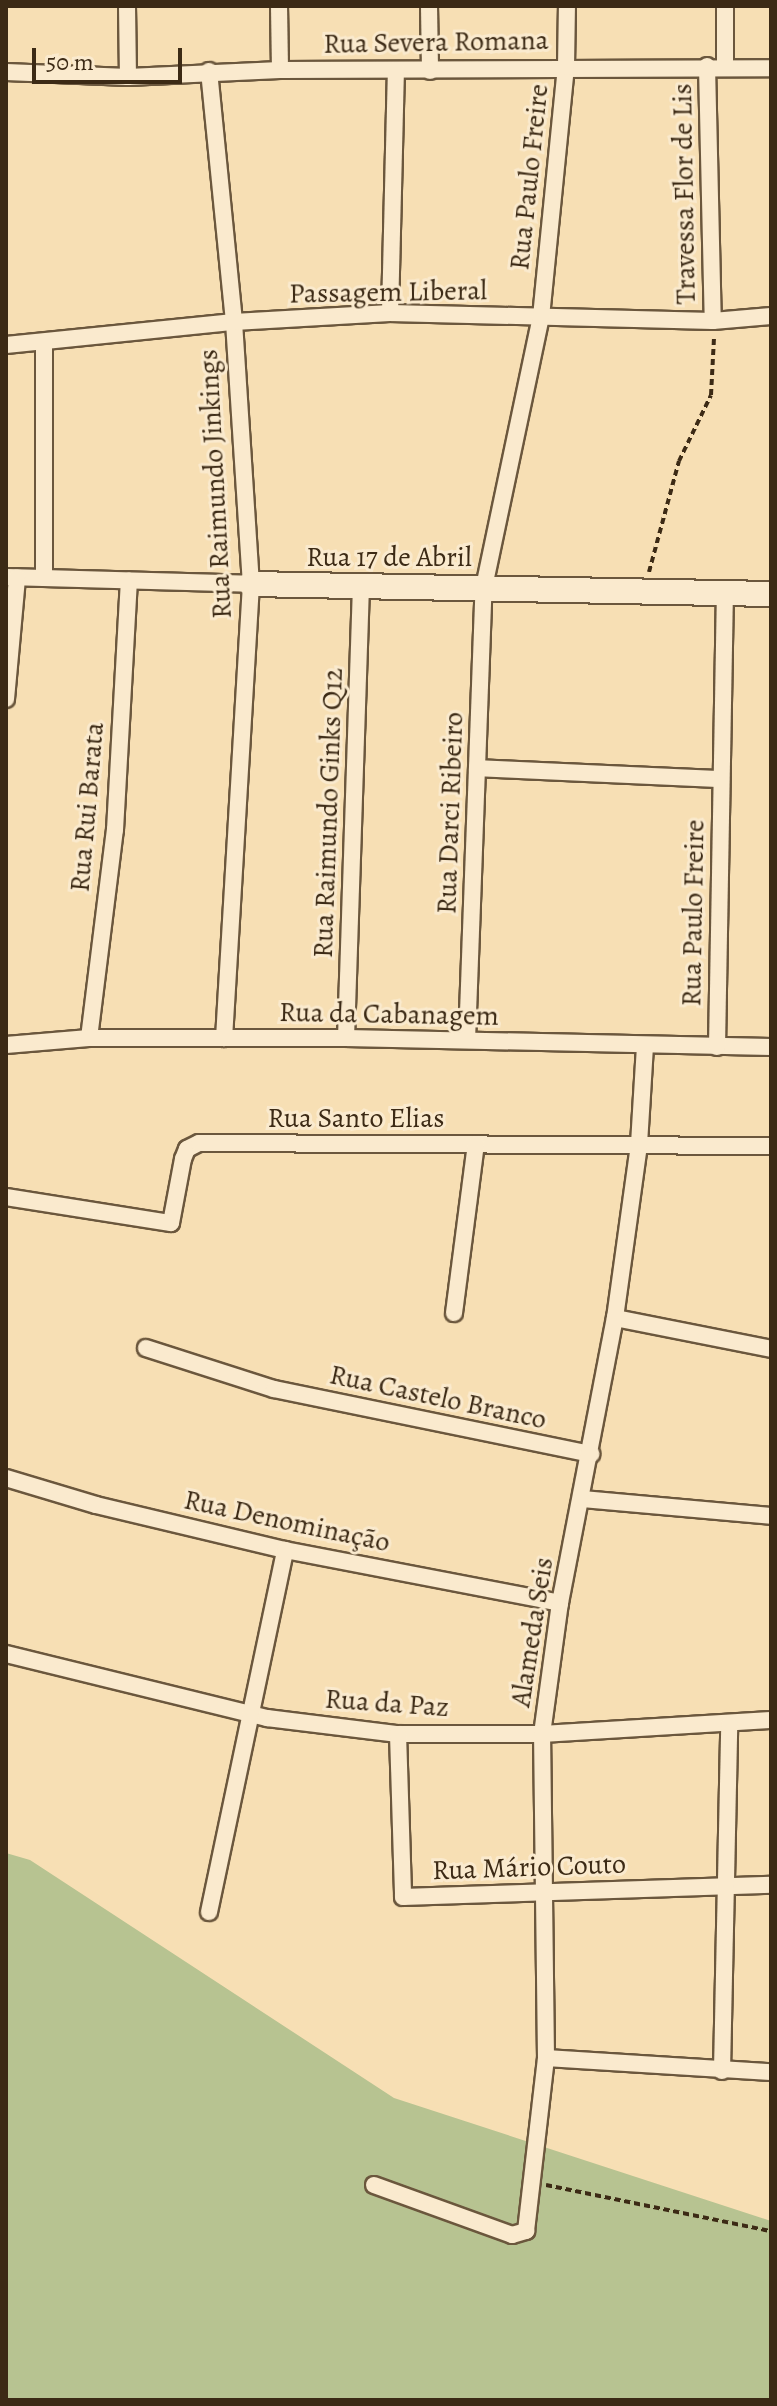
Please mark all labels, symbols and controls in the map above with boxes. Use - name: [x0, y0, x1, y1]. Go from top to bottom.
- street label: Rua Severa Romana: [323, 23, 549, 61]
- scale bar: [36, 32, 186, 82]
- text: 50 m: [46, 46, 94, 78]
- street label: Rua Paulo Freire: [503, 82, 555, 272]
- street label: Travessa Flor de Lis: [665, 83, 703, 305]
- street label: Passagem Liberal: [289, 273, 487, 311]
- street label: Rua Raimundo Jinkings: [191, 348, 239, 620]
- street label: Rua 17 de Abril: [306, 540, 472, 574]
- street label: Rua Raimundo Ginks Q12: [306, 667, 350, 959]
- street label: Rua Darci Ribeiro: [430, 711, 470, 915]
- street label: Rua Rui Barata: [63, 721, 111, 893]
- street label: Rua Paulo Freire: [675, 819, 711, 1007]
- street label: Rua da Cabanagem: [279, 995, 499, 1033]
- street label: Rua Santo Elias: [268, 1101, 444, 1135]
- street label: Rua Castelo Branco: [327, 1358, 549, 1436]
- street label: Rua Denominação: [181, 1483, 393, 1559]
- street label: Alameda Seis: [504, 1555, 560, 1709]
- street label: Rua da Paz: [324, 1682, 450, 1724]
- street label: Rua Mário Couto: [432, 1847, 626, 1887]

